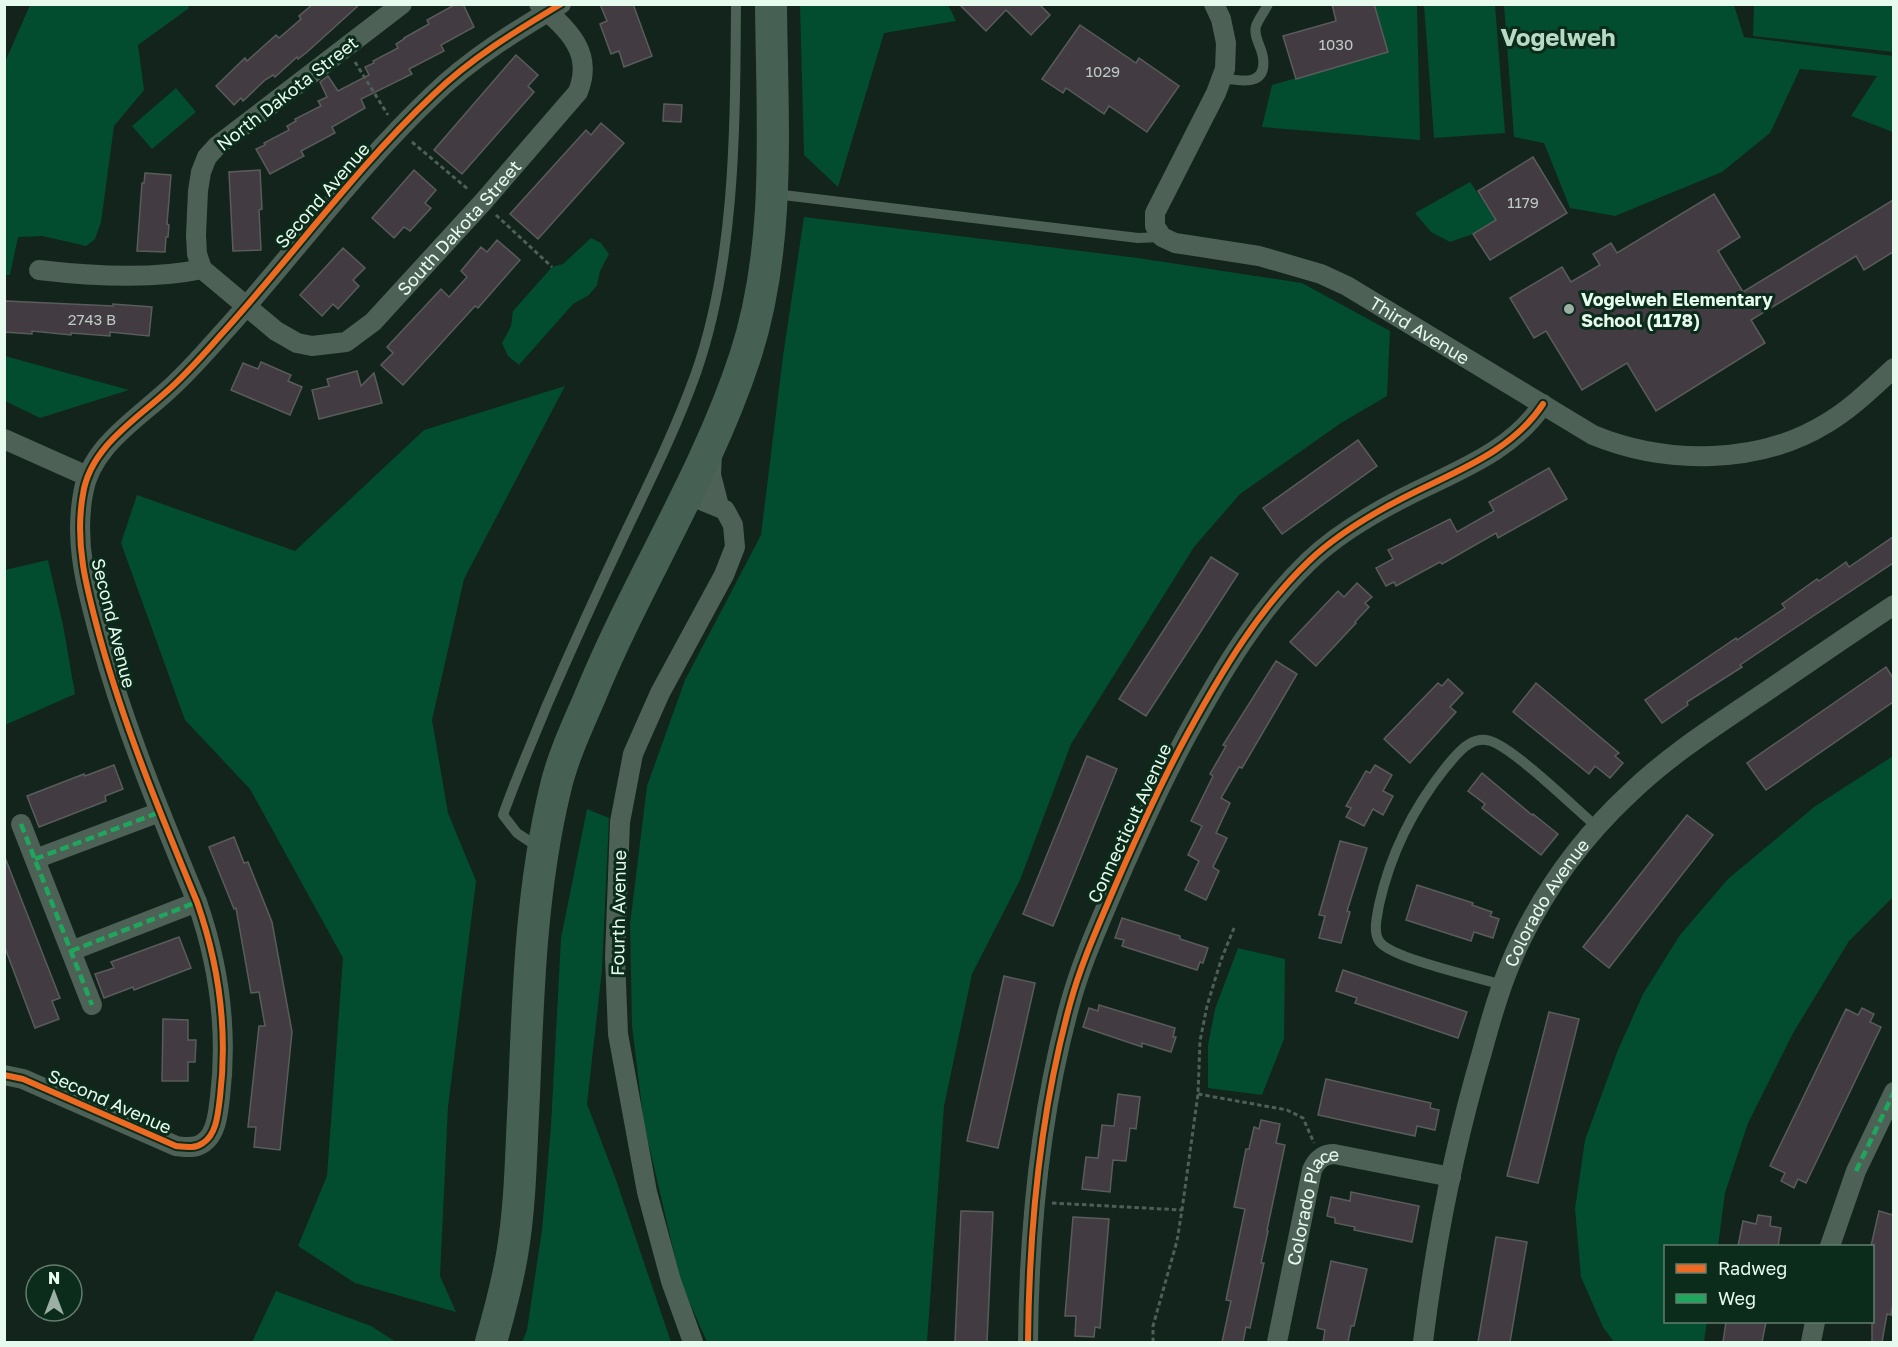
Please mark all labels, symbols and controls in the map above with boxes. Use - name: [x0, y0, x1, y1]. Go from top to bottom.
- district label: Vogelweh: [1500, 22, 1616, 51]
- street label: North Dakota Street: [212, 31, 362, 155]
- house number: 1030: [1319, 35, 1353, 53]
- house number: 1029: [1086, 62, 1120, 80]
- street label: Second Avenue: [270, 138, 374, 252]
- street label: South Dakota Street: [392, 155, 526, 300]
- house number: 1179: [1507, 193, 1539, 211]
- place label: Vogelweh Elementary School (1178): [1581, 288, 1773, 331]
- street label: Third Avenue: [1366, 291, 1474, 369]
- marker: Vogelweh Elementary School (1178): [1562, 302, 1576, 316]
- house number: 2743 B: [68, 310, 116, 328]
- street label: Second Avenue: [87, 556, 141, 690]
- street label: Connecticut Avenue: [1082, 740, 1176, 906]
- street label: Colorado Avenue: [1499, 834, 1593, 970]
- street label: Fourth Avenue: [606, 850, 630, 976]
- street label: Second Avenue: [45, 1064, 175, 1138]
- street label: Colorado Place: [1282, 1143, 1339, 1267]
- legend: [1664, 1245, 1874, 1323]
- text: Radweg: [1718, 1257, 1787, 1279]
- north arrow: [24, 1263, 84, 1323]
- text: N: [48, 1268, 60, 1288]
- text: Weg: [1718, 1287, 1756, 1309]

